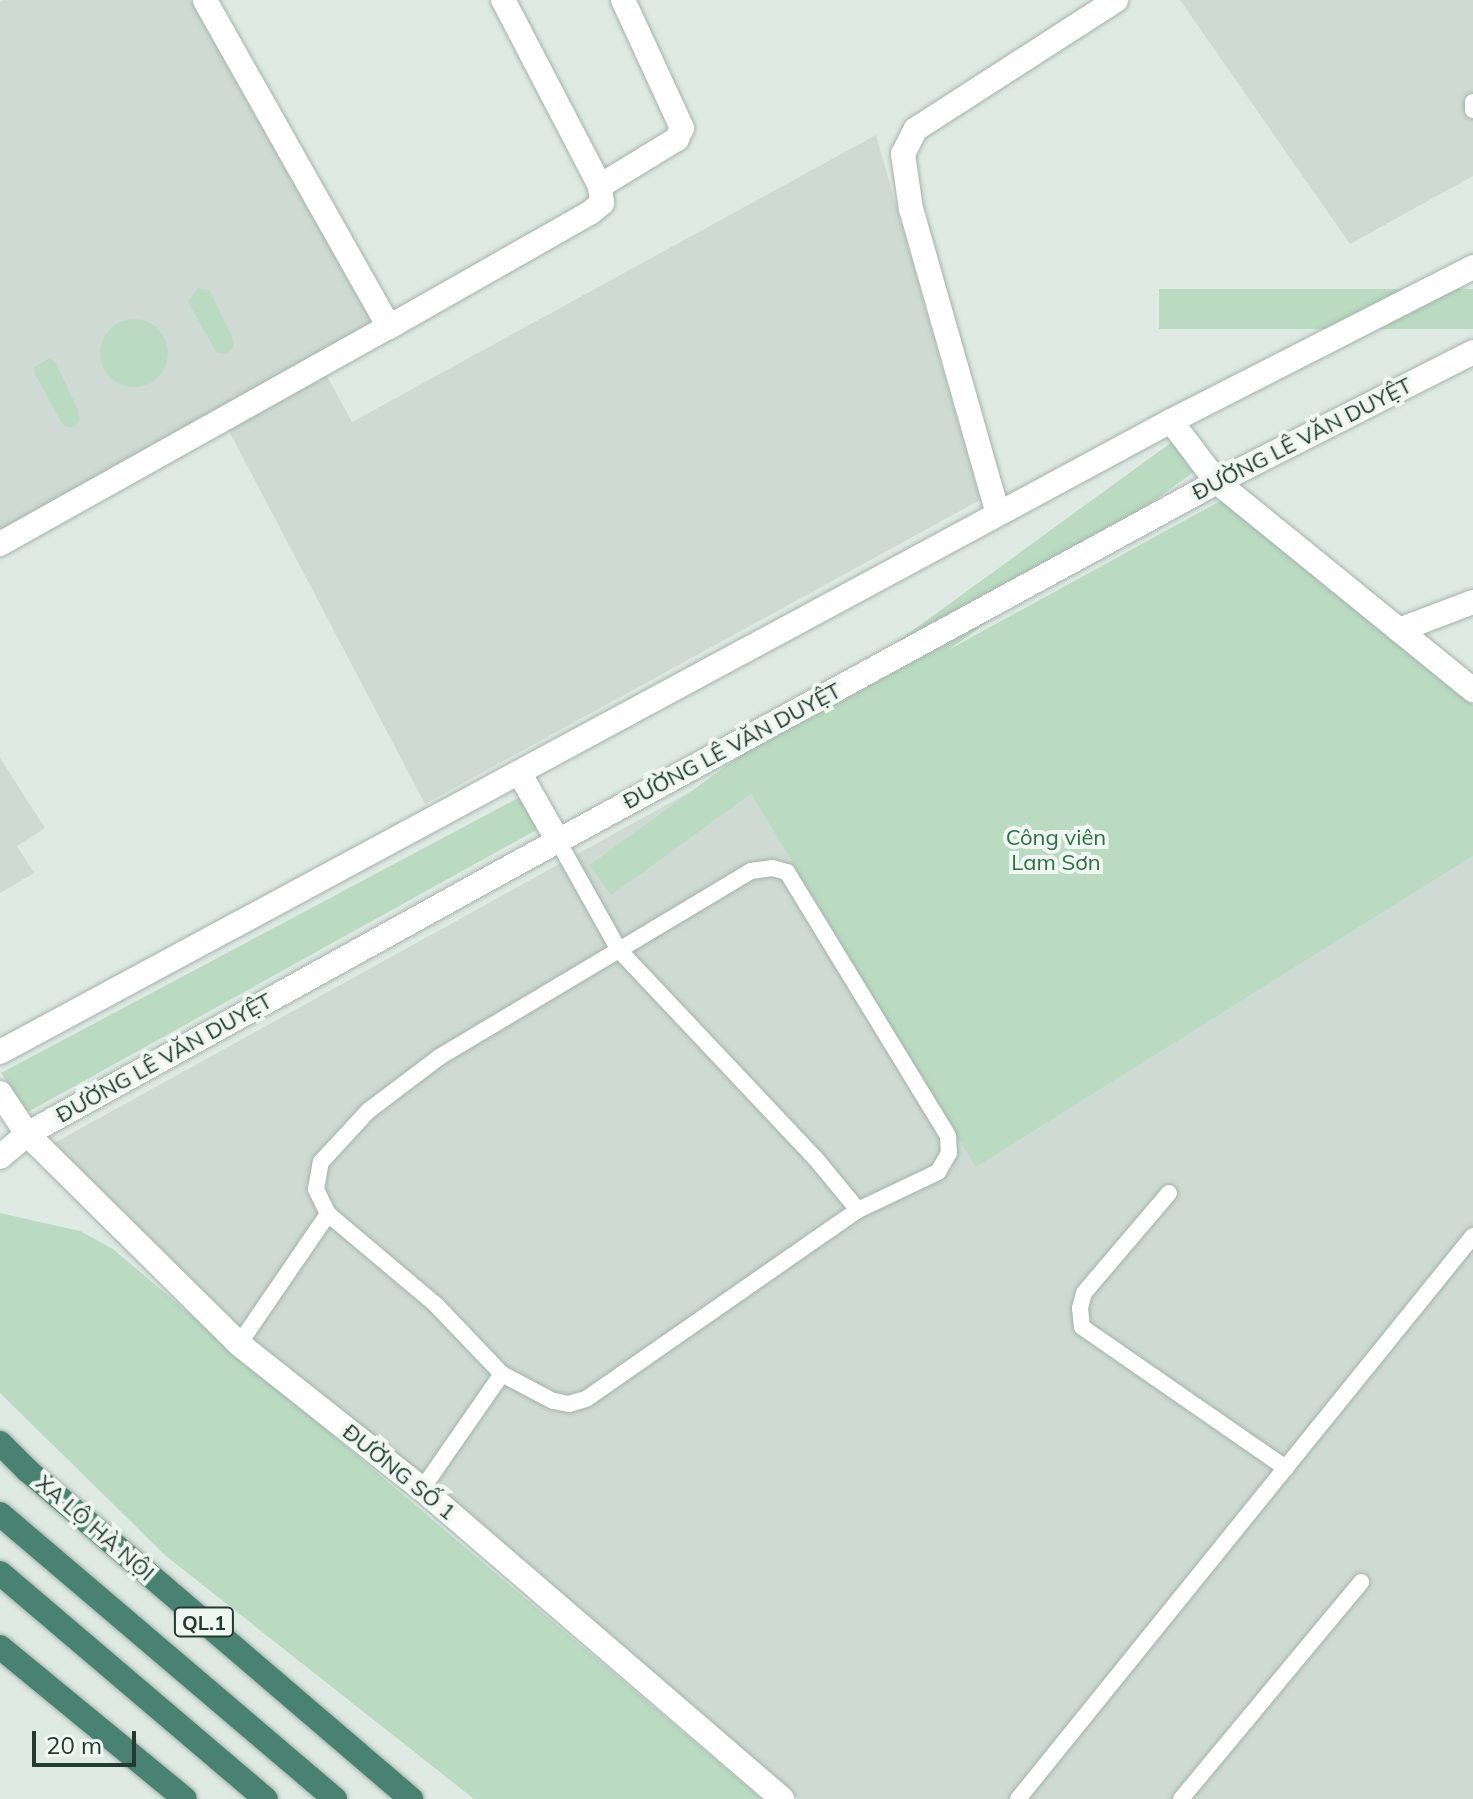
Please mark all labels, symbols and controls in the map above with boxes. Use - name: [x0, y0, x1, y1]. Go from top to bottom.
- street label: ĐƯỜNG LÊ VĂN DUYỆT: [1188, 372, 1416, 506]
- street label: ĐƯỜNG LÊ VĂN DUYỆT: [619, 677, 845, 815]
- park label: Công viên Lam Sơn: [1006, 824, 1106, 876]
- street label: ĐƯỜNG LÊ VĂN DUYỆT: [51, 988, 277, 1128]
- street label: ĐƯỜNG SỐ 1: [337, 1419, 461, 1525]
- street label: XA LỘ HÀ NỘI: [31, 1470, 159, 1586]
- road number: QL.1: [172, 1606, 236, 1638]
- scale bar: [36, 1715, 140, 1765]
- text: 20 m: [46, 1730, 102, 1760]

